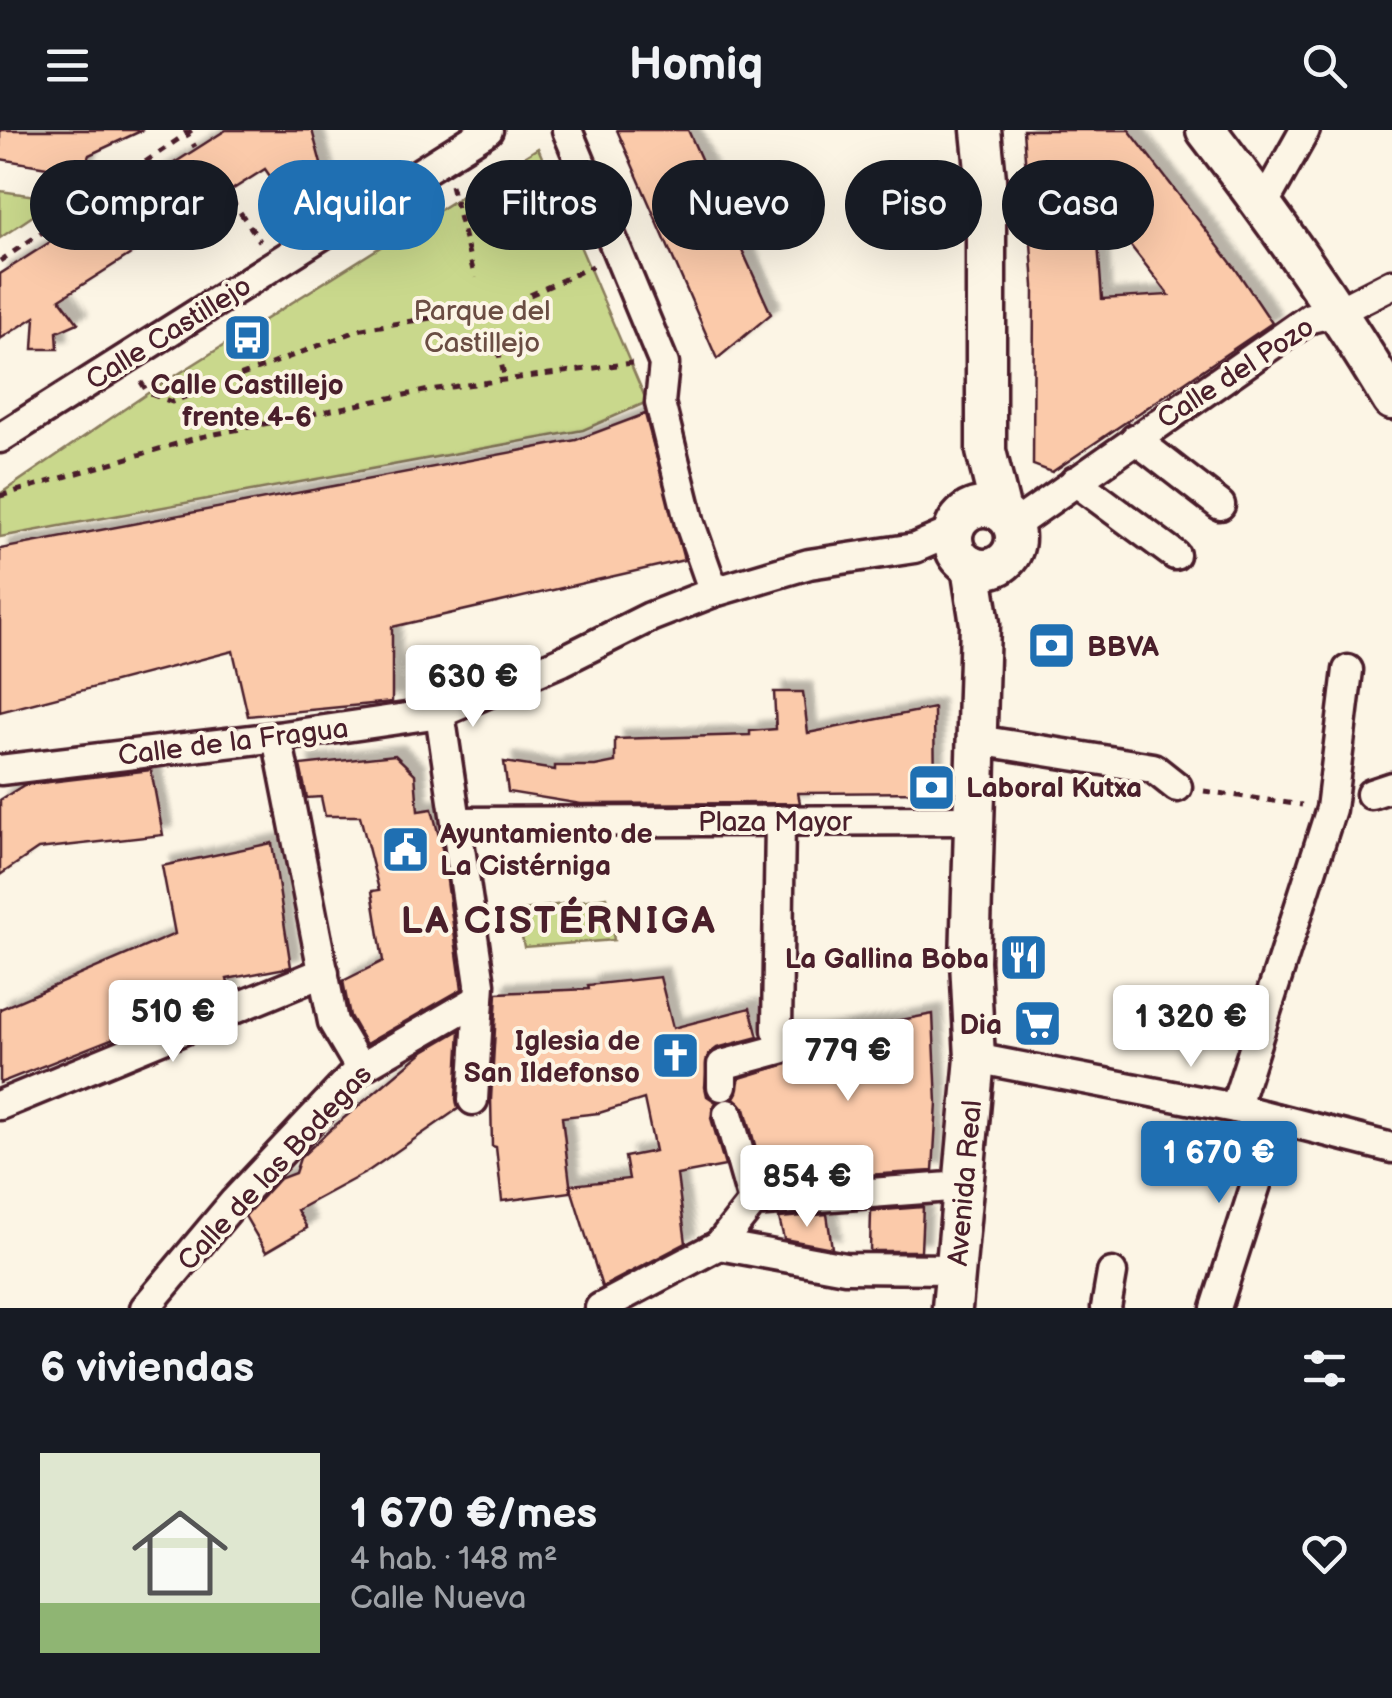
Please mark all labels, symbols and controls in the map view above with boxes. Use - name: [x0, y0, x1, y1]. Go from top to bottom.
- icon: menu: [40, 38, 95, 93]
- text: Homiq: [629, 38, 763, 93]
- icon: search: [1297, 38, 1352, 93]
- chip: Comprar: [30, 160, 238, 250]
- chip: Alquilar: [258, 160, 445, 250]
- chip: Filtros: [465, 160, 632, 250]
- chip: Nuevo: [652, 160, 825, 250]
- chip: Piso: [845, 160, 982, 250]
- chip: Casa: [1002, 160, 1154, 250]
- street label: Calle Castillejo: [80, 269, 257, 397]
- park label: Parque del Castillejo: [414, 295, 550, 360]
- street label: Calle del Pozo: [1151, 310, 1320, 436]
- bus stop icon: Calle Castillejo frente 4-6: [221, 311, 273, 363]
- place label: Calle Castillejo frente 4-6: [150, 369, 344, 434]
- bank icon: BBVA: [1026, 620, 1078, 672]
- place label: BBVA: [1087, 631, 1160, 664]
- pin: 630 €: [403, 645, 543, 730]
- text: 630 €: [428, 658, 518, 697]
- street label: Calle de la Fragua: [116, 712, 350, 773]
- bank icon: Laboral Kutxa: [905, 761, 957, 813]
- place label: Laboral Kutxa: [966, 772, 1142, 805]
- street label: Plaza Mayor: [698, 806, 853, 839]
- place label: Ayuntamiento de La Cistérniga: [439, 818, 653, 883]
- public building icon: Ayuntamiento de La Cistérniga: [379, 823, 431, 875]
- district label: LA CISTÉRNIGA: [401, 896, 717, 944]
- restaurant icon: La Gallina Boba: [998, 932, 1050, 984]
- place label: La Gallina Boba: [785, 943, 989, 976]
- pin: 510 €: [103, 980, 243, 1065]
- pin: 1 320 €: [1099, 985, 1283, 1070]
- text: 510 €: [131, 993, 215, 1032]
- supermarket icon: Dia: [1011, 998, 1063, 1050]
- text: 1 320 €: [1135, 998, 1247, 1037]
- place label: Dia: [960, 1009, 1002, 1042]
- pin: 779 €: [778, 1019, 918, 1104]
- place label: Iglesia de San Ildefonso: [464, 1025, 640, 1090]
- church icon: Iglesia de San Ildefonso: [649, 1030, 701, 1082]
- text: 779 €: [805, 1032, 891, 1071]
- street label: Calle de las Bodegas: [171, 1058, 379, 1278]
- street label: Avenida Real: [942, 1099, 989, 1268]
- pin: 1 670 €: [1127, 1121, 1311, 1206]
- text: 1 670 €: [1163, 1134, 1275, 1173]
- pin: 854 €: [737, 1145, 877, 1230]
- text: 854 €: [762, 1158, 852, 1197]
- icon: filters: [1297, 1341, 1352, 1396]
- text: 6 viviendas: [40, 1343, 254, 1394]
- text: 1 670 €/mes: [350, 1489, 597, 1540]
- icon: home: [120, 1493, 240, 1613]
- icon: heart: [1297, 1526, 1352, 1581]
- text: 4 hab. · 148 m²: [350, 1540, 557, 1579]
- text: Calle Nueva: [350, 1579, 526, 1618]

